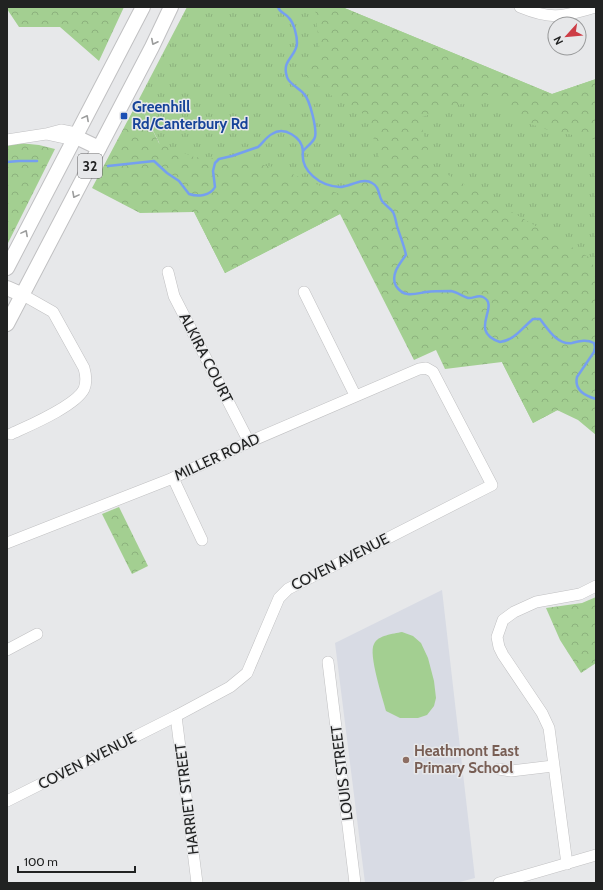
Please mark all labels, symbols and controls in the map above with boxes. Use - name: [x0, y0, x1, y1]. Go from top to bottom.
- north arrow: [547, 16, 587, 56]
- text: N: [550, 34, 566, 47]
- one-way arrow: [152, 38, 159, 45]
- place label: Greenhill Rd/Canterbury Rd: [132, 98, 248, 133]
- marker: Greenhill Rd/Canterbury Rd: [119, 111, 129, 121]
- one-way arrow: [81, 115, 88, 122]
- road number: 32: [78, 154, 102, 178]
- one-way arrow: [72, 190, 80, 198]
- one-way arrow: [20, 230, 28, 237]
- street label: ALKIRA COURT: [176, 310, 236, 406]
- street label: MILLER ROAD: [171, 429, 263, 485]
- street label: COVEN AVENUE: [288, 530, 392, 594]
- street label: LOUIS STREET: [327, 724, 357, 822]
- street label: COVEN AVENUE: [35, 729, 139, 793]
- street label: HARRIET STREET: [171, 742, 203, 856]
- place label: Heathmont East Primary School: [414, 742, 519, 777]
- marker: Heathmont East Primary School: [401, 755, 411, 765]
- scale bar: [18, 848, 135, 874]
- text: 100 m: [24, 854, 58, 869]

